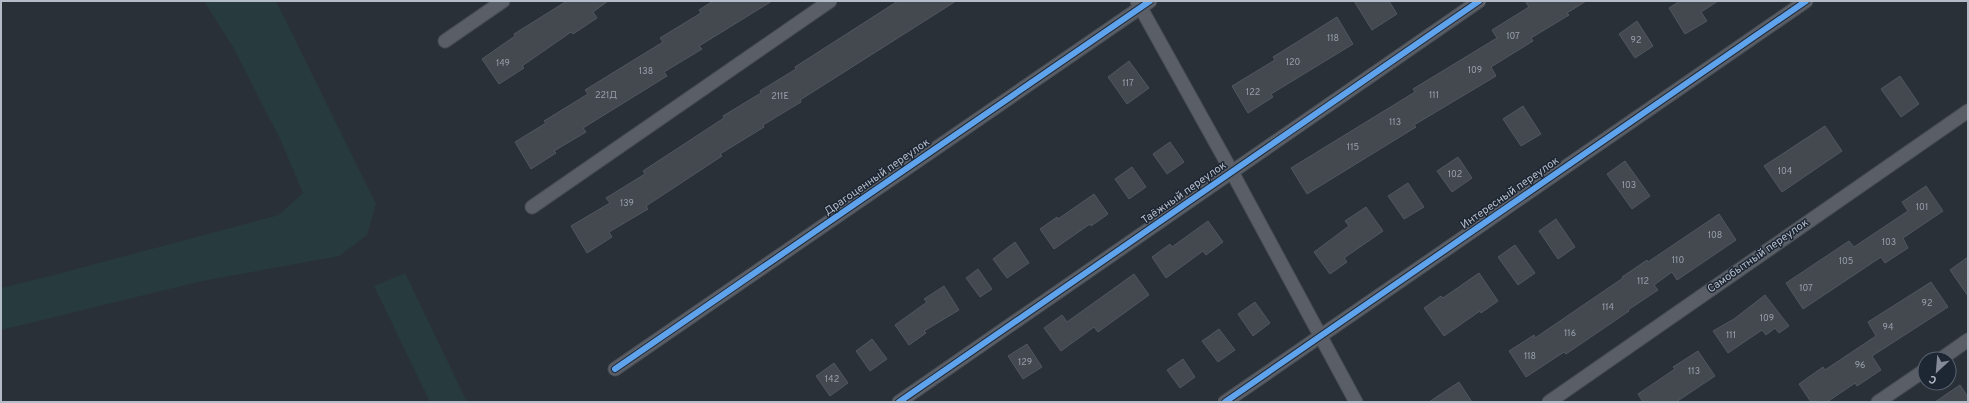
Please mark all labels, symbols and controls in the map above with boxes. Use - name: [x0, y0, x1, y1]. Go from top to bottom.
- house number: 107: [1506, 31, 1520, 42]
- house number: 118: [1327, 33, 1339, 44]
- house number: 92: [1631, 35, 1641, 46]
- house number: 120: [1286, 57, 1301, 68]
- house number: 149: [496, 58, 510, 69]
- house number: 109: [1468, 65, 1482, 76]
- house number: 138: [639, 66, 653, 77]
- house number: 117: [1122, 78, 1134, 89]
- house number: 122: [1246, 87, 1260, 98]
- house number: 221Д: [595, 90, 617, 101]
- house number: 111: [1429, 90, 1439, 101]
- house number: 211Е: [771, 91, 789, 102]
- house number: 113: [1389, 117, 1401, 128]
- street label: Драгоценный переулок: [821, 135, 933, 219]
- house number: 115: [1347, 142, 1359, 153]
- street label: Интересный переулок: [1458, 154, 1562, 232]
- street label: Таёжный переулок: [1139, 158, 1229, 228]
- house number: 104: [1778, 166, 1793, 177]
- house number: 102: [1448, 169, 1462, 180]
- house number: 103: [1622, 180, 1636, 191]
- house number: 139: [620, 198, 634, 209]
- house number: 101: [1916, 202, 1928, 213]
- street label: Самобытный переулок: [1705, 216, 1811, 296]
- house number: 108: [1708, 230, 1722, 241]
- house number: 103: [1882, 237, 1896, 248]
- house number: 110: [1672, 255, 1684, 266]
- house number: 105: [1839, 256, 1853, 267]
- house number: 112: [1637, 276, 1649, 287]
- house number: 107: [1799, 283, 1813, 294]
- house number: 92: [1922, 298, 1932, 309]
- house number: 114: [1602, 302, 1614, 313]
- house number: 109: [1760, 313, 1774, 324]
- house number: 94: [1883, 322, 1894, 333]
- house number: 116: [1564, 328, 1576, 339]
- house number: 111: [1726, 330, 1736, 341]
- house number: 118: [1524, 351, 1536, 362]
- north arrow: [1917, 351, 1957, 391]
- house number: 129: [1018, 357, 1032, 368]
- house number: 96: [1855, 360, 1865, 371]
- house number: 113: [1688, 366, 1700, 377]
- text: С: [1927, 371, 1939, 387]
- house number: 142: [825, 374, 839, 385]

